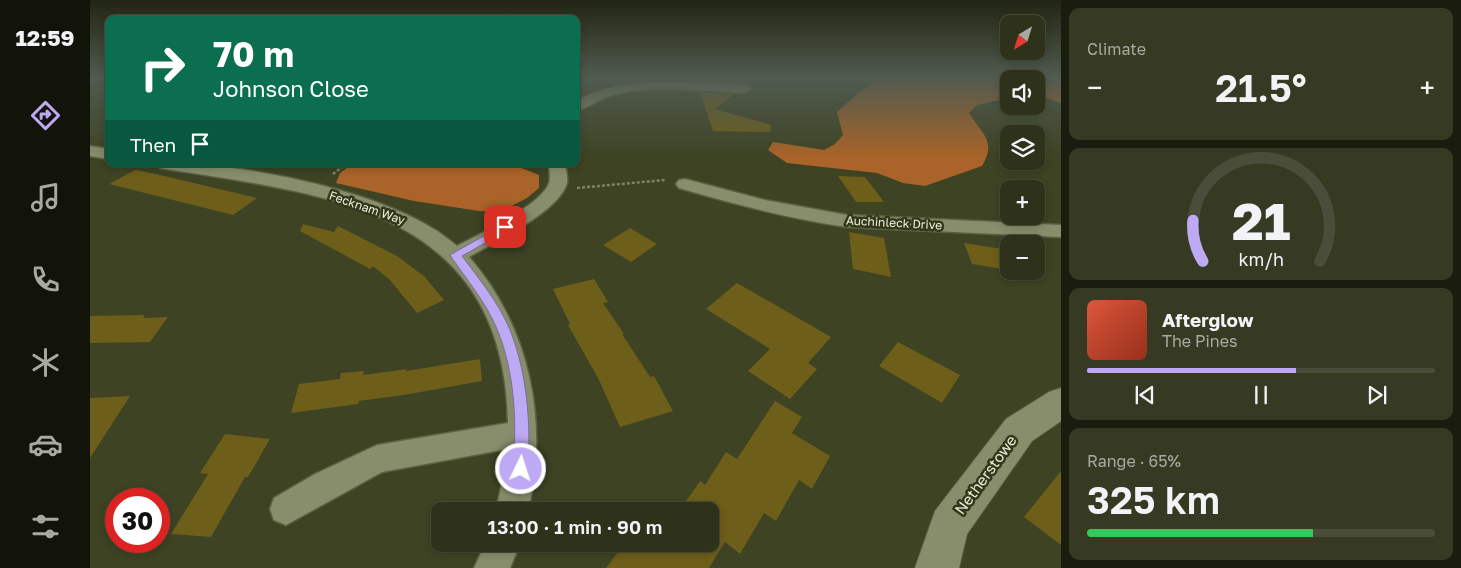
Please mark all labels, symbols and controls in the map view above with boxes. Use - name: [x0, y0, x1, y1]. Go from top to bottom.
- north arrow: [1000, 15, 1045, 60]
- map controls: [1000, 15, 1045, 280]
- text: 12:59: [15, 24, 75, 51]
- text: 70 m: [213, 33, 294, 75]
- icon: right: [130, 35, 195, 100]
- text: Climate: [1087, 39, 1146, 59]
- text: 21.5°: [1215, 65, 1307, 110]
- button: sound: [1000, 70, 1045, 115]
- text: −: [1087, 71, 1102, 104]
- text: +: [1420, 71, 1435, 104]
- text: Johnson Close: [213, 75, 369, 102]
- icon: directions: [28, 98, 63, 133]
- button: layers: [1000, 125, 1045, 170]
- icon: arrive: [186, 130, 214, 158]
- text: Then: [130, 133, 176, 156]
- icon: music: [28, 180, 63, 215]
- button: +: [1000, 180, 1045, 225]
- street label: Fecknam Way: [327, 188, 407, 228]
- text: 21: [1232, 189, 1290, 251]
- pin: [484, 206, 526, 248]
- street label: Auchinleck Drive: [846, 212, 943, 233]
- icon: arrive: [491, 213, 519, 241]
- button: −: [1000, 235, 1045, 280]
- text: km/h: [1238, 248, 1284, 270]
- icon: phone: [28, 262, 63, 297]
- text: Afterglow: [1162, 308, 1253, 331]
- text: The Pines: [1162, 331, 1237, 351]
- icon: climate: [28, 345, 63, 380]
- icon: previous: [1131, 381, 1159, 409]
- icon: pause: [1247, 381, 1275, 409]
- icon: next: [1363, 381, 1391, 409]
- icon: car: [28, 427, 63, 462]
- street label: Netherstowe: [950, 431, 1020, 517]
- position arrow: [494, 442, 546, 494]
- text: Range · 65%: [1087, 451, 1181, 471]
- text: 325 km: [1087, 477, 1220, 522]
- speed limit sign: 30: [105, 488, 170, 553]
- icon: filters: [28, 509, 63, 544]
- text: 13:00 · 1 min · 90 m: [488, 515, 662, 538]

